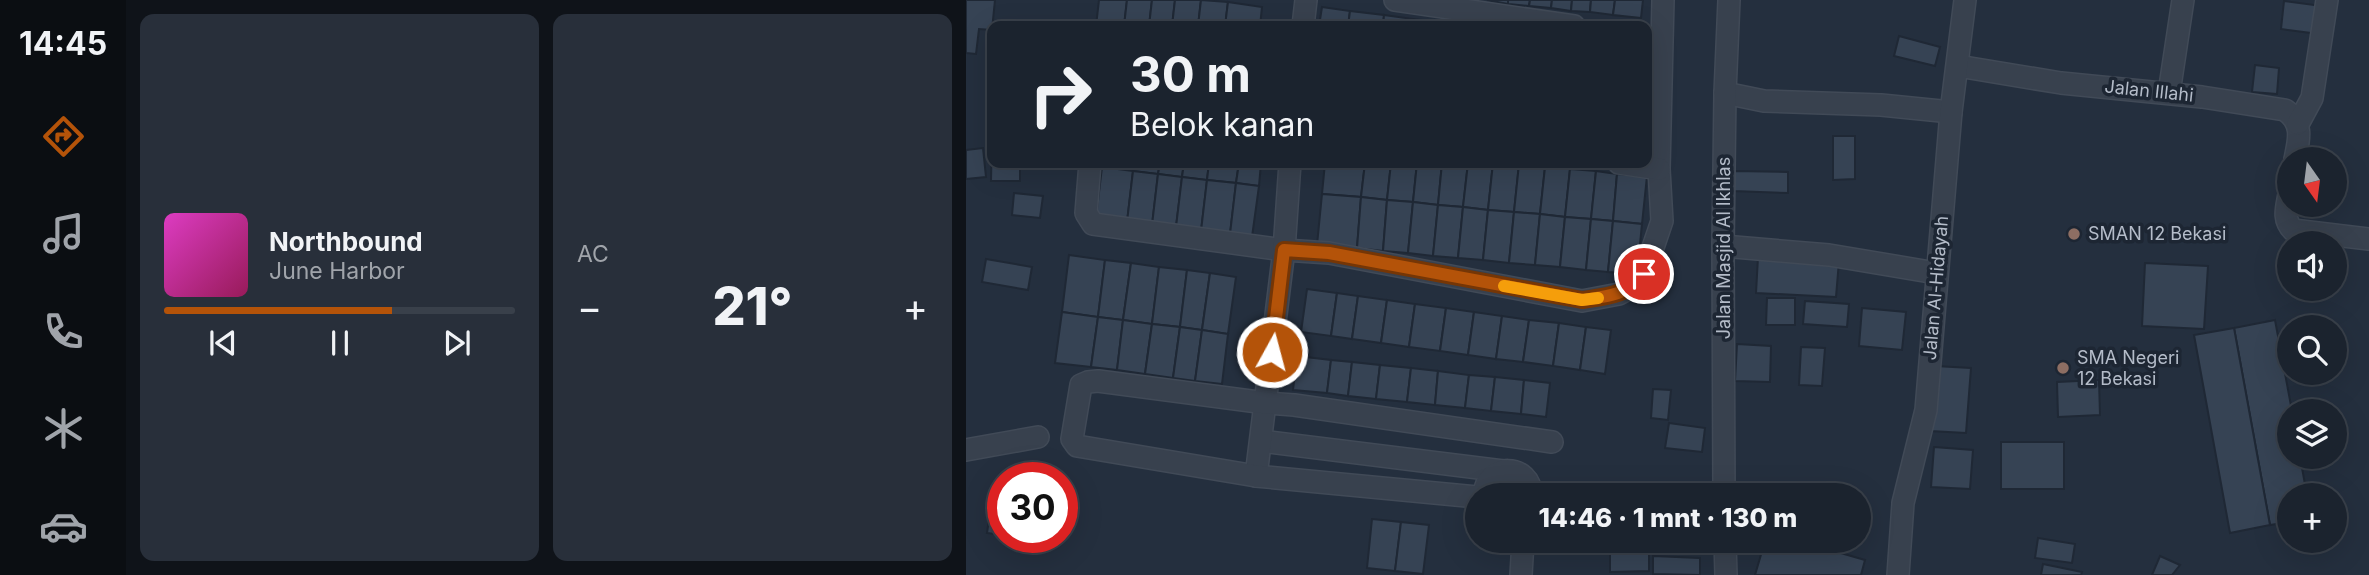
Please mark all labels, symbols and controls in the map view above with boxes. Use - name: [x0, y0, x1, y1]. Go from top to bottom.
- text: 14:45: [19, 24, 107, 63]
- text: 30 m: [1130, 45, 1251, 104]
- icon: right: [1015, 49, 1106, 140]
- street label: Jalan Illahi: [2104, 75, 2195, 106]
- text: Belok kanan: [1130, 105, 1314, 144]
- icon: directions: [39, 112, 88, 161]
- north arrow: [2277, 147, 2347, 217]
- map controls: [2277, 147, 2347, 553]
- street label: Jalan Masjid Al Ikhlas: [1713, 157, 1734, 339]
- icon: music: [39, 209, 88, 258]
- street label: Jalan Al-Hidayah: [1919, 215, 1952, 361]
- place label: SMAN 12 Bekasi: [2088, 223, 2226, 244]
- text: Northbound: [269, 226, 423, 257]
- marker: SMAN 12 Bekasi: [2066, 226, 2082, 242]
- button: sound: [2277, 231, 2347, 301]
- text: AC: [577, 240, 609, 268]
- pin: [1614, 244, 1674, 304]
- icon: arrive: [1625, 255, 1663, 293]
- text: June Harbor: [269, 257, 405, 285]
- text: 21°: [712, 275, 793, 338]
- text: −: [577, 284, 602, 330]
- text: +: [903, 284, 928, 330]
- icon: phone: [39, 307, 88, 356]
- position arrow: [1235, 315, 1309, 389]
- button: search: [2277, 315, 2347, 385]
- icon: previous: [204, 324, 242, 362]
- icon: pause: [321, 324, 359, 362]
- icon: next: [438, 324, 476, 362]
- place label: SMA Negeri 12 Bekasi: [2077, 347, 2179, 389]
- marker: SMA Negeri 12 Bekasi: [2055, 360, 2071, 376]
- button: layers: [2277, 399, 2347, 469]
- icon: climate: [39, 404, 88, 453]
- speed limit sign: 30: [987, 462, 1078, 553]
- button: +: [2277, 483, 2347, 553]
- icon: car: [39, 502, 88, 551]
- text: 14:46 · 1 mnt · 130 m: [1539, 502, 1797, 533]

